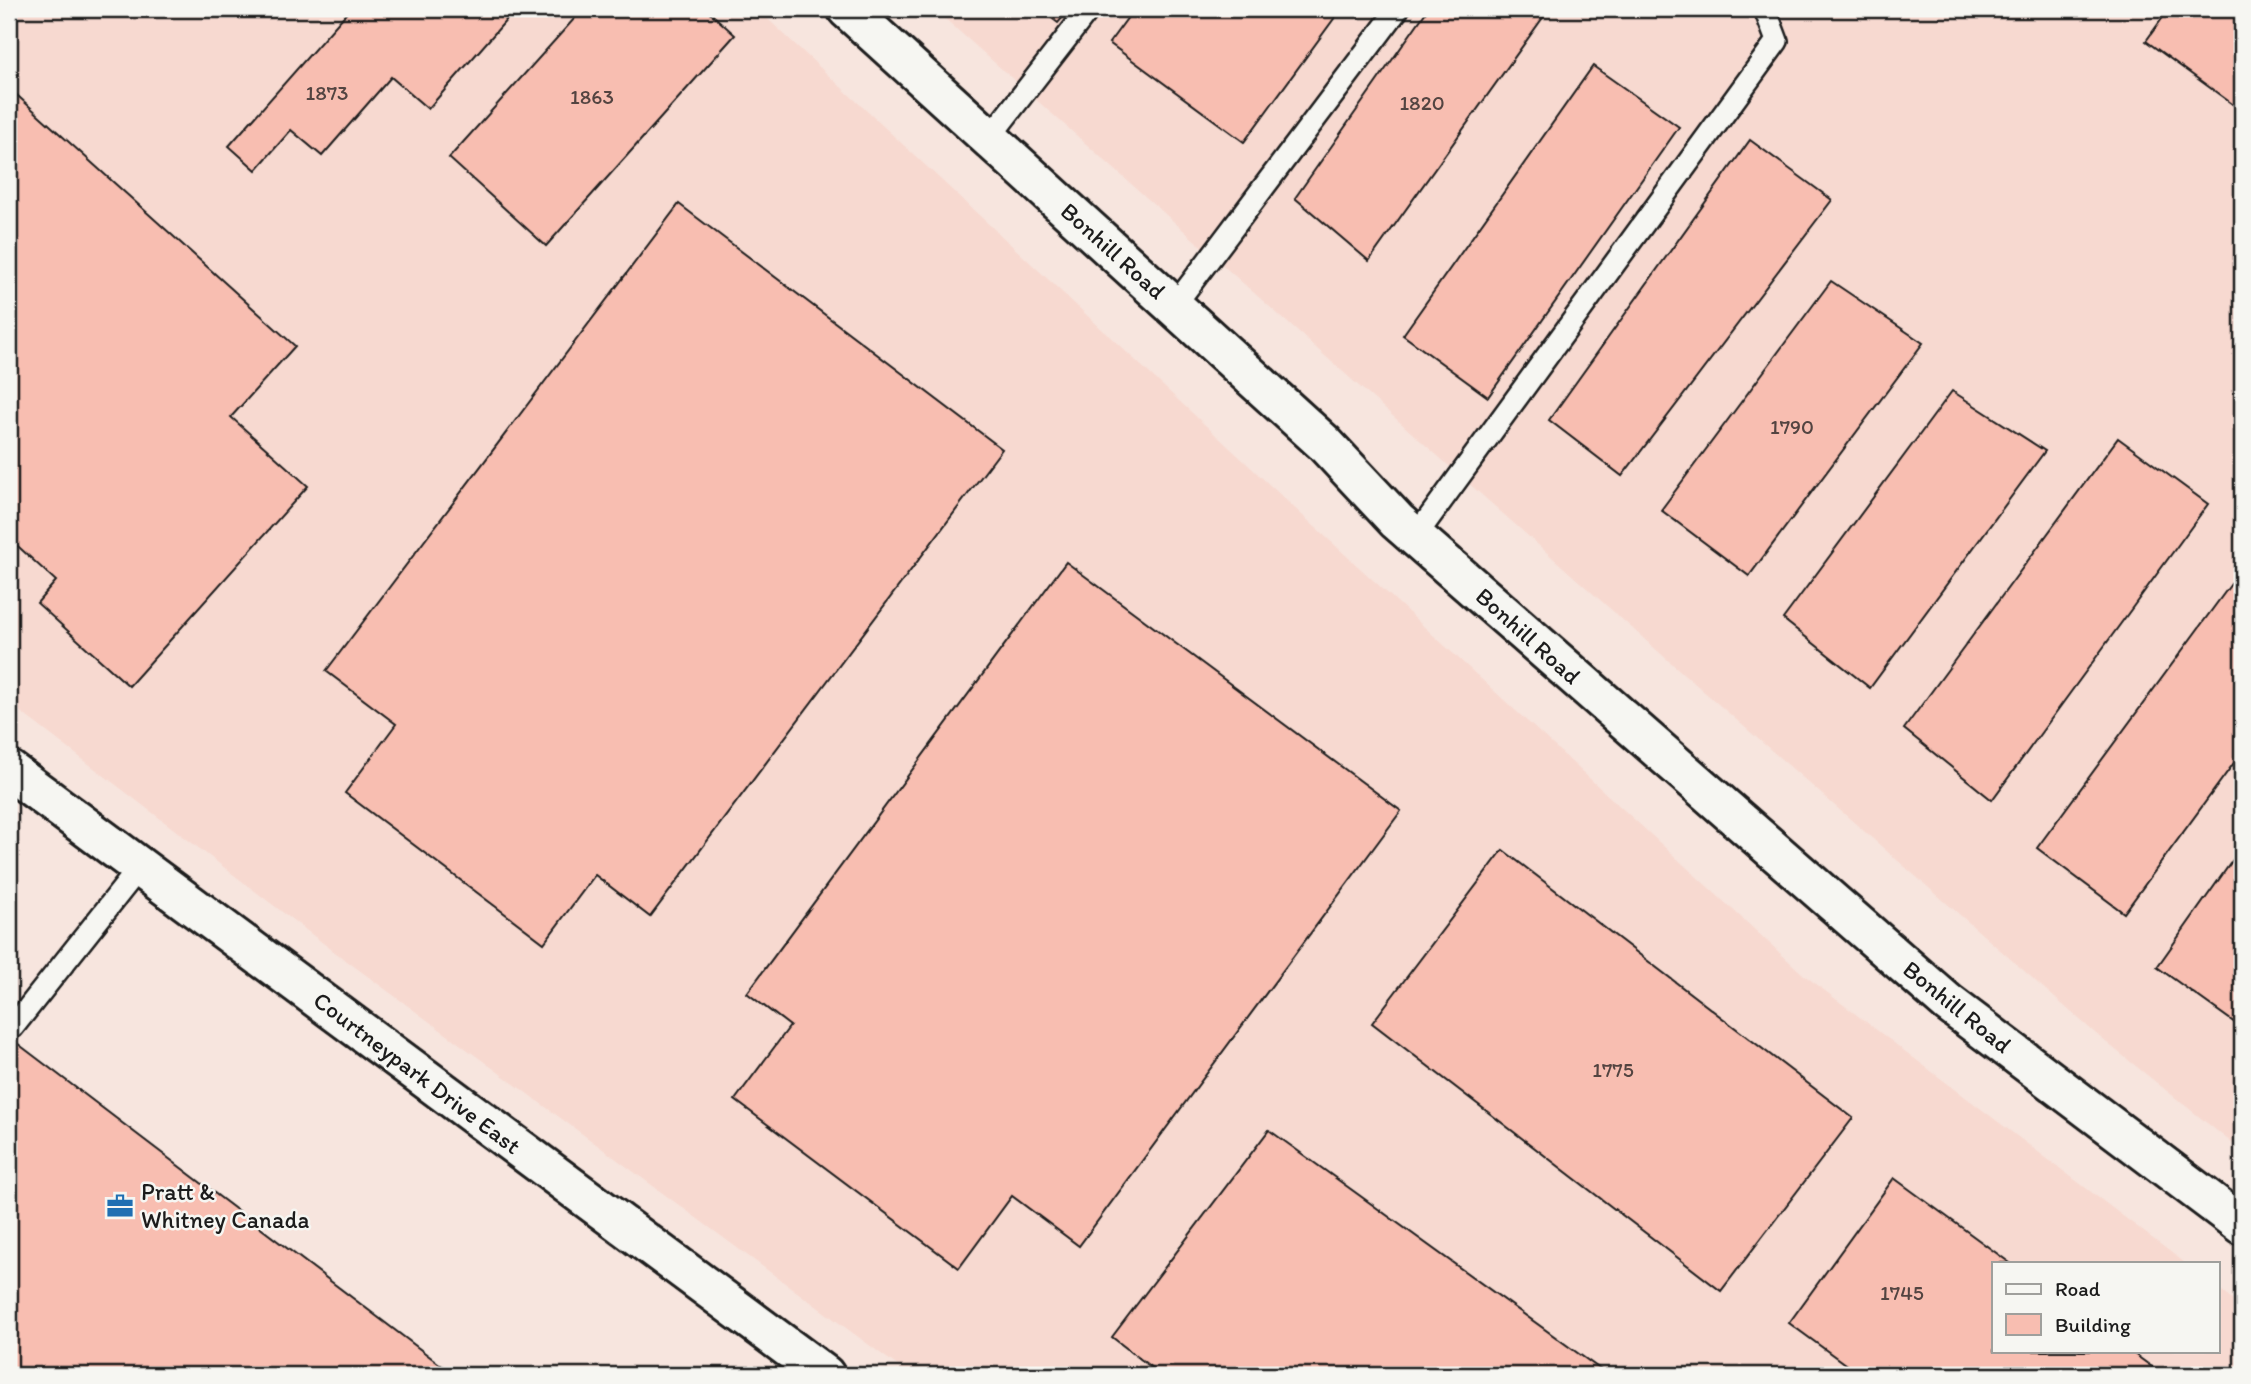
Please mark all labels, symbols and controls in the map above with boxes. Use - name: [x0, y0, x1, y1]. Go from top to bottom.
- house number: 1873: [305, 80, 349, 105]
- house number: 1863: [570, 84, 614, 109]
- house number: 1820: [1399, 90, 1445, 115]
- street label: Bonhill Road: [1055, 196, 1172, 305]
- house number: 1790: [1770, 414, 1814, 439]
- street label: Bonhill Road: [1470, 581, 1587, 690]
- street label: Bonhill Road: [1897, 954, 2017, 1059]
- street label: Courtneypark Drive East: [308, 985, 527, 1160]
- house number: 1775: [1592, 1057, 1634, 1082]
- place label: Pratt & Whitney Canada: [141, 1177, 309, 1234]
- office icon: Pratt & Whitney Canada: [105, 1191, 135, 1221]
- legend: [1992, 1262, 2220, 1352]
- text: Road: [2055, 1276, 2101, 1301]
- house number: 1745: [1880, 1280, 1924, 1305]
- text: Building: [2055, 1312, 2131, 1337]

